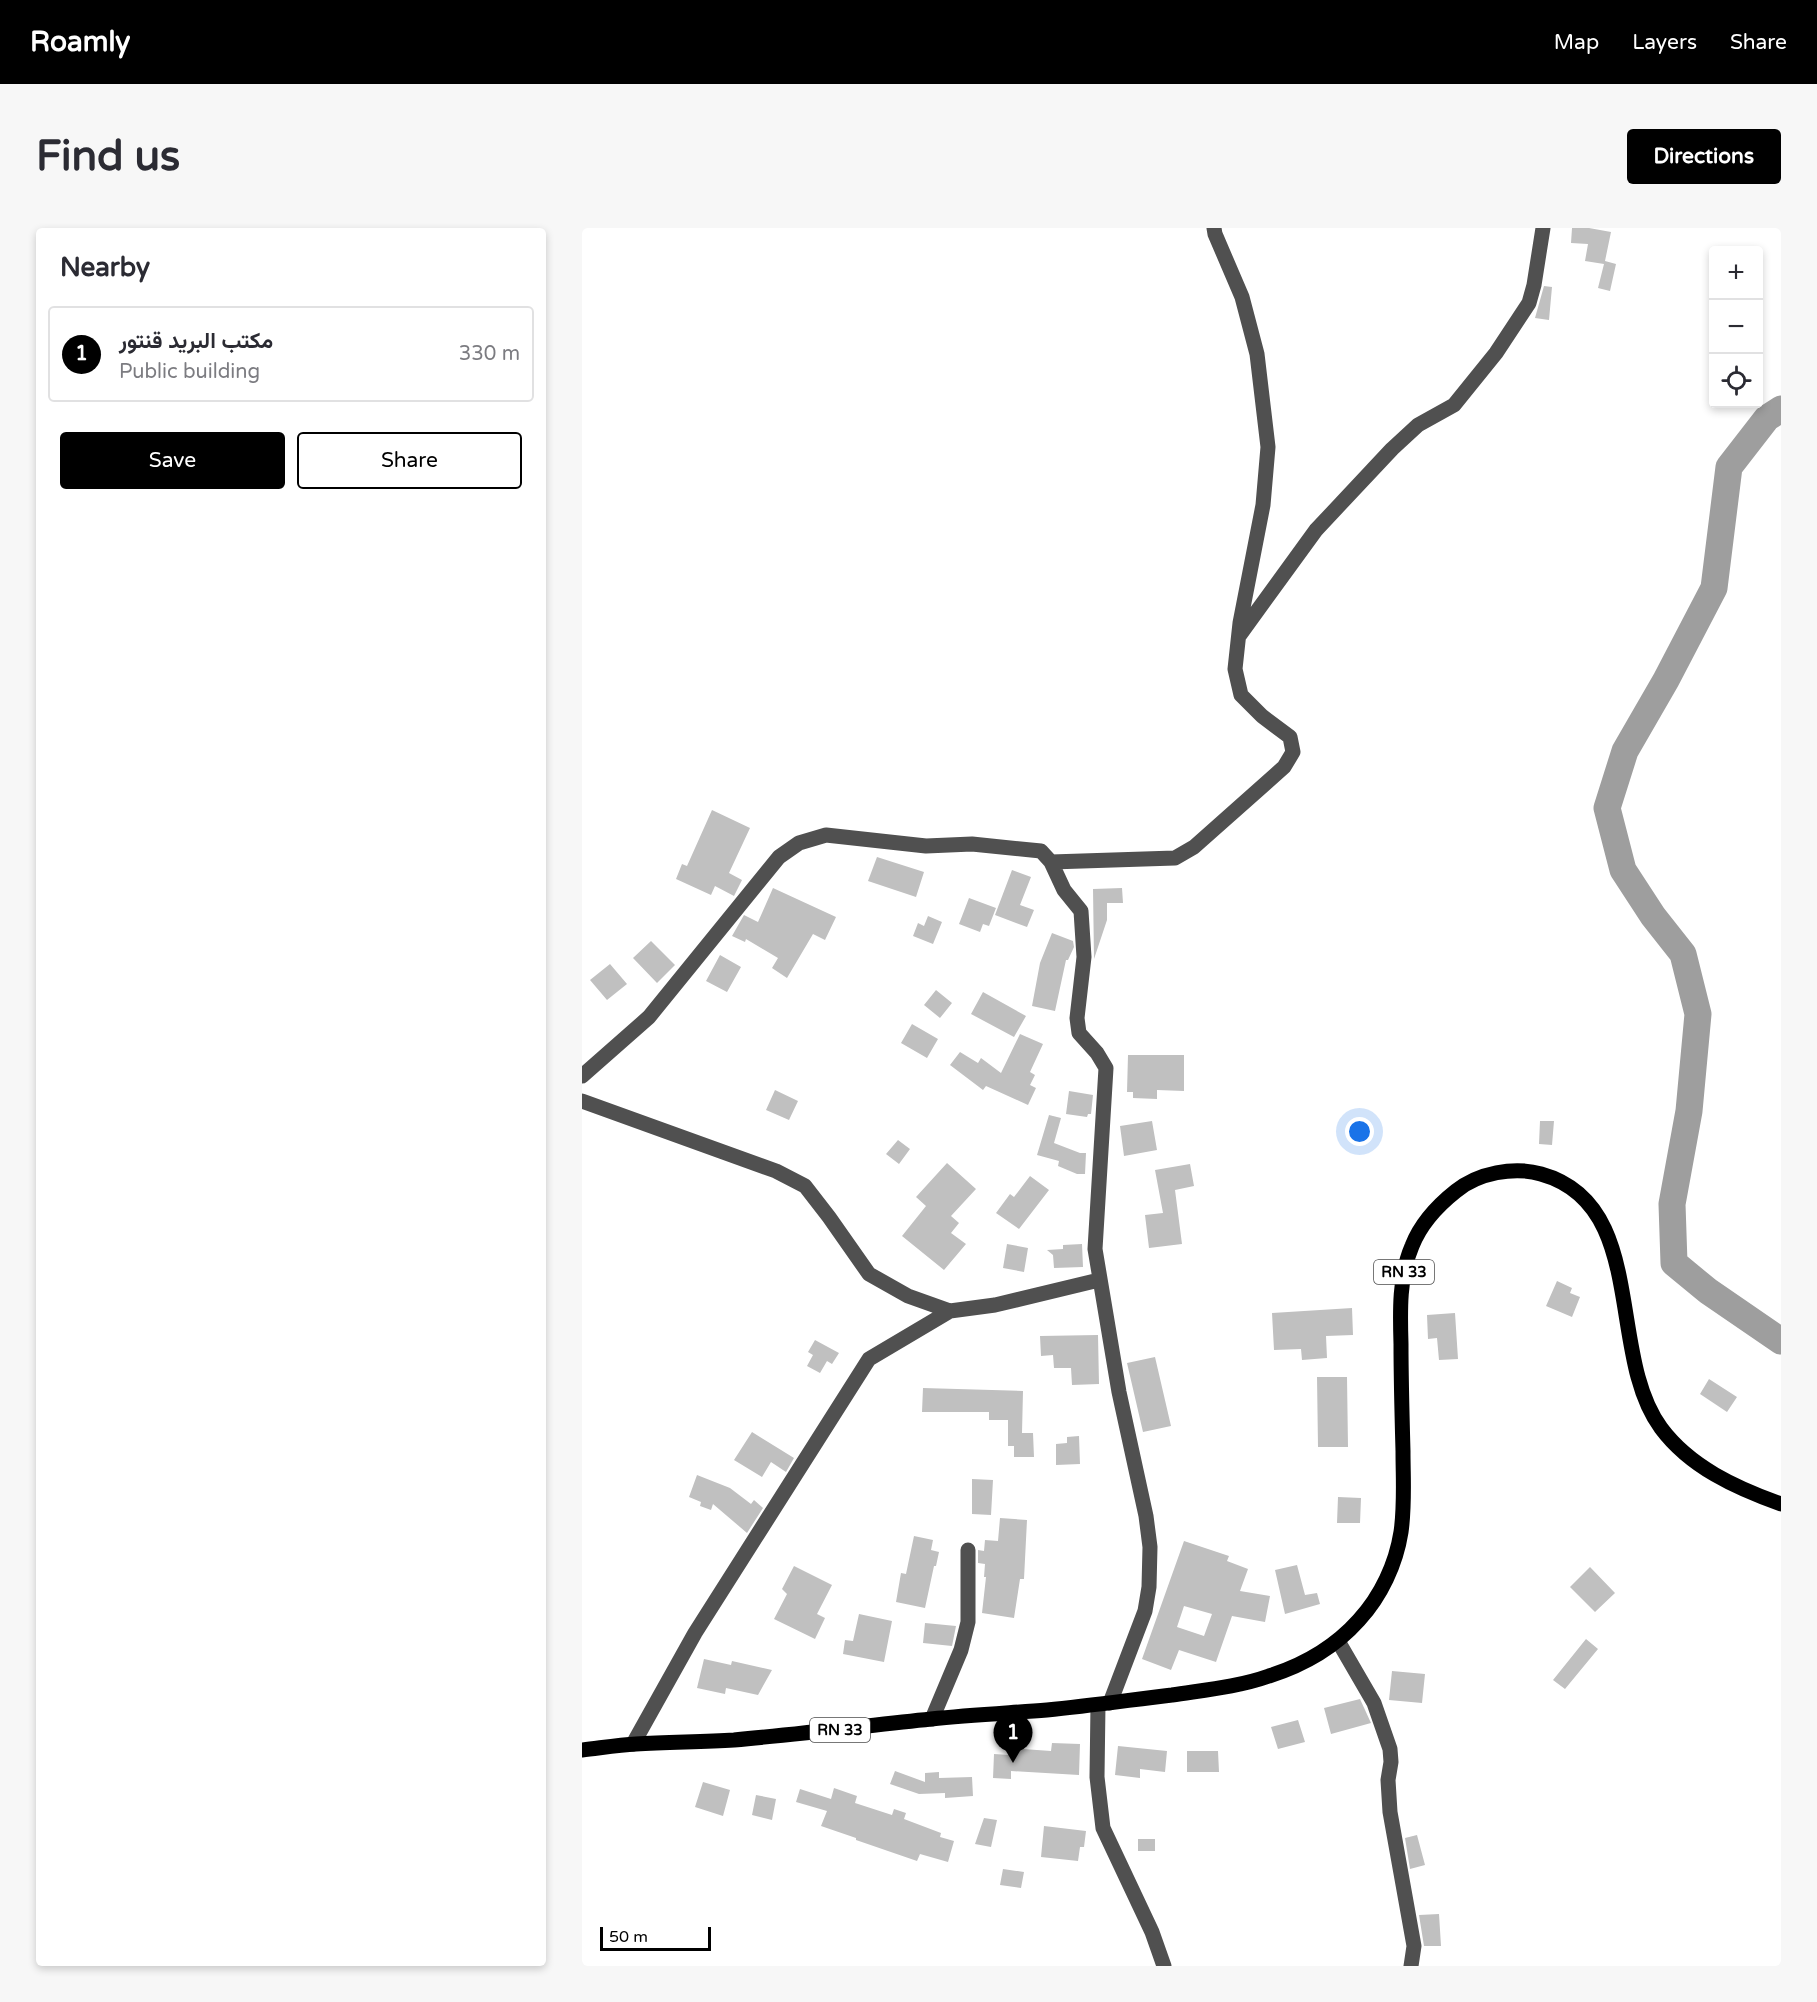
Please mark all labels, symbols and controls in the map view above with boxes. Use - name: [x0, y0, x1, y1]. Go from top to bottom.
- text: Roamly: [30, 25, 130, 59]
- text: Map: [1554, 30, 1599, 55]
- text: Layers: [1632, 30, 1697, 55]
- text: Share: [1730, 30, 1787, 55]
- button: Directions: [1627, 129, 1781, 184]
- text: Find us: [36, 131, 180, 182]
- map controls: [1709, 246, 1763, 408]
- button: +: [1709, 246, 1763, 300]
- text: Nearby: [60, 252, 150, 283]
- button: −: [1709, 300, 1763, 354]
- text: مكتب البريد قنتور: [119, 328, 273, 354]
- text: 1: [75, 342, 88, 366]
- text: 330 m: [459, 342, 520, 366]
- button: locate: [1709, 354, 1763, 408]
- text: Public building: [119, 360, 260, 384]
- button: Save: [60, 432, 285, 489]
- button: Share: [297, 432, 522, 489]
- your location: [1345, 1117, 1374, 1146]
- road number: RN 33: [1374, 1260, 1434, 1284]
- pin: 1: [994, 1714, 1032, 1763]
- road number: RN 33: [810, 1718, 870, 1742]
- scale bar: [600, 1924, 711, 1952]
- text: 50 m: [609, 1927, 648, 1947]

